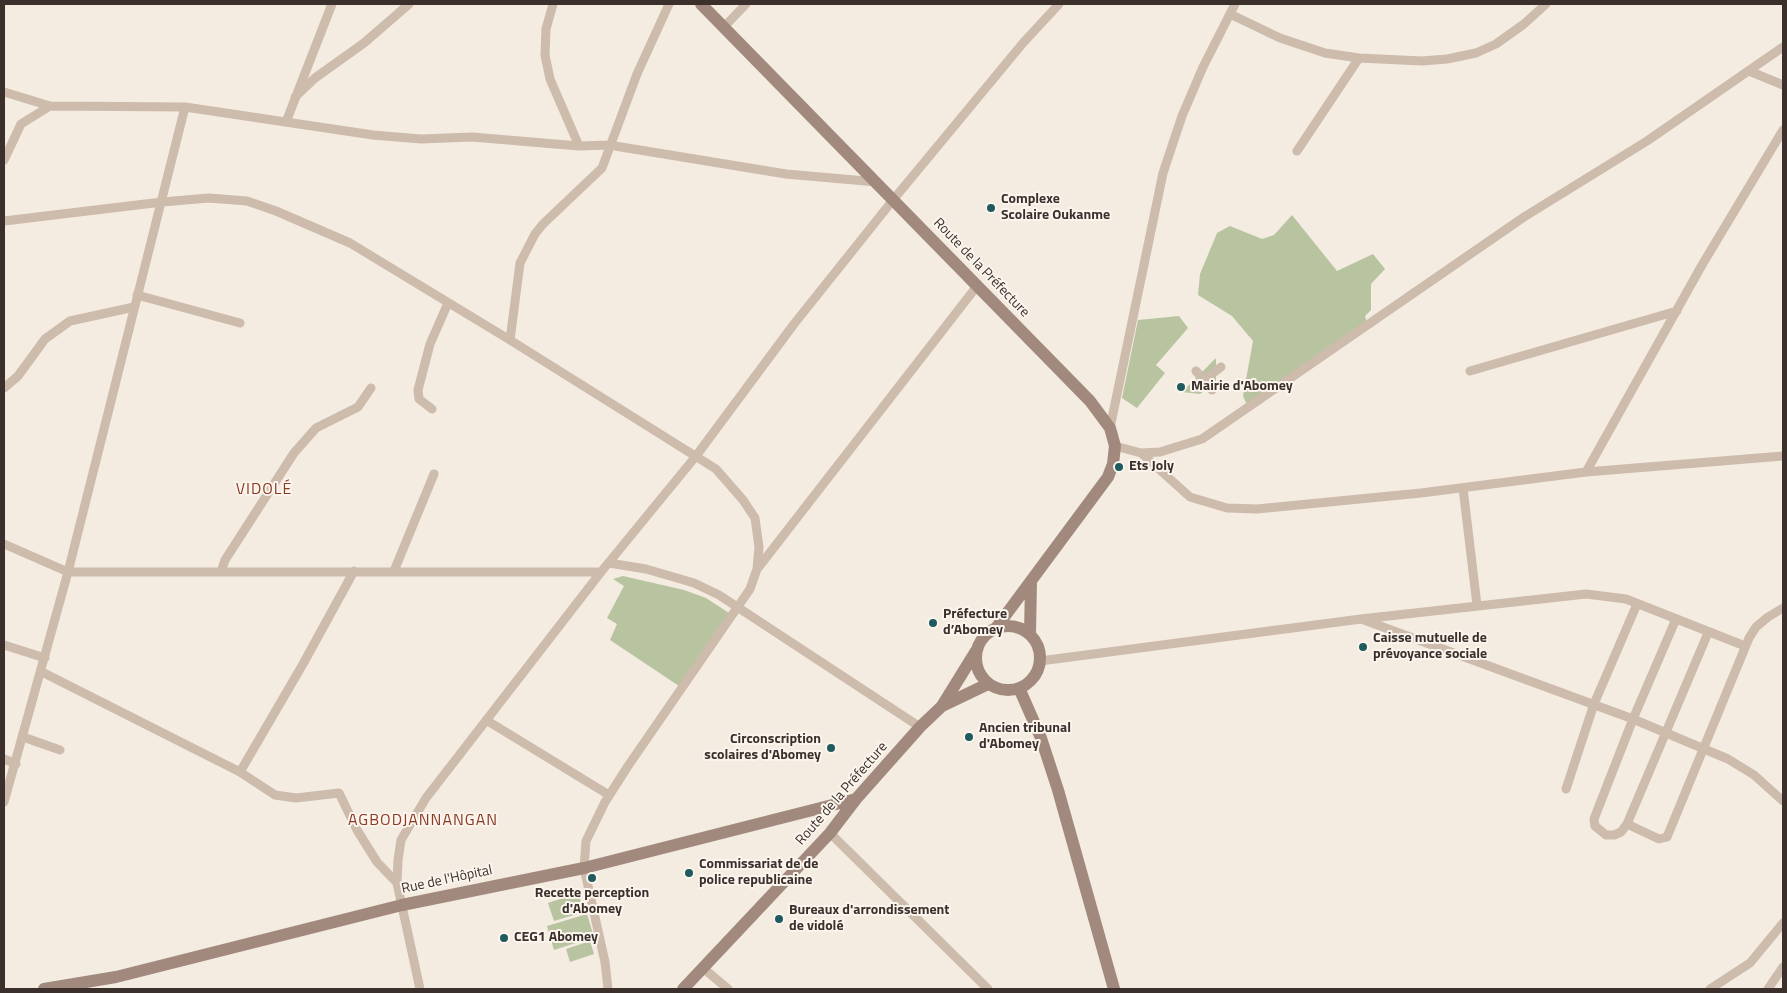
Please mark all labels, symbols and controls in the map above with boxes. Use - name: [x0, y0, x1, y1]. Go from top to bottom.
- place label: Complexe Scolaire Oukanme: [1001, 192, 1110, 224]
- marker: Complexe Scolaire Oukanme: [985, 202, 997, 214]
- street label: Route de la Préfecture: [929, 215, 1033, 321]
- place label: Mairie d'Abomey: [1191, 379, 1293, 395]
- marker: Mairie d'Abomey: [1175, 381, 1187, 393]
- place label: Ets Joly: [1129, 459, 1174, 475]
- marker: Ets Joly: [1113, 461, 1125, 473]
- district label: VIDOLÉ: [235, 480, 293, 500]
- place label: Préfecture d’Abomey: [943, 607, 1007, 640]
- marker: Préfecture d’Abomey: [927, 617, 939, 629]
- place label: Caisse mutuelle de prévoyance sociale: [1373, 631, 1487, 664]
- marker: Caisse mutuelle de prévoyance sociale: [1357, 641, 1369, 653]
- place label: Ancien tribunal d'Abomey: [979, 721, 1071, 754]
- marker: Ancien tribunal d'Abomey: [963, 731, 975, 743]
- place label: Circonscription scolaires d'Abomey: [704, 732, 821, 764]
- street label: Route de la Préfecture: [793, 739, 891, 849]
- marker: Circonscription scolaires d'Abomey: [825, 742, 837, 754]
- district label: AGBODJANNANGAN: [346, 811, 500, 831]
- place label: Commissariat de de police republicaine: [699, 857, 818, 890]
- street label: Rue de l'Hôpital: [400, 862, 494, 898]
- marker: Commissariat de de police republicaine: [683, 867, 695, 879]
- marker: Recette perception d'Abomey: [586, 872, 598, 884]
- place label: Recette perception d'Abomey: [535, 886, 649, 919]
- place label: Bureaux d'arrondissement de vidolé: [789, 903, 949, 936]
- marker: Bureaux d'arrondissement de vidolé: [773, 913, 785, 925]
- place label: CEG1 Abomey: [514, 930, 598, 946]
- marker: CEG1 Abomey: [498, 932, 510, 944]

